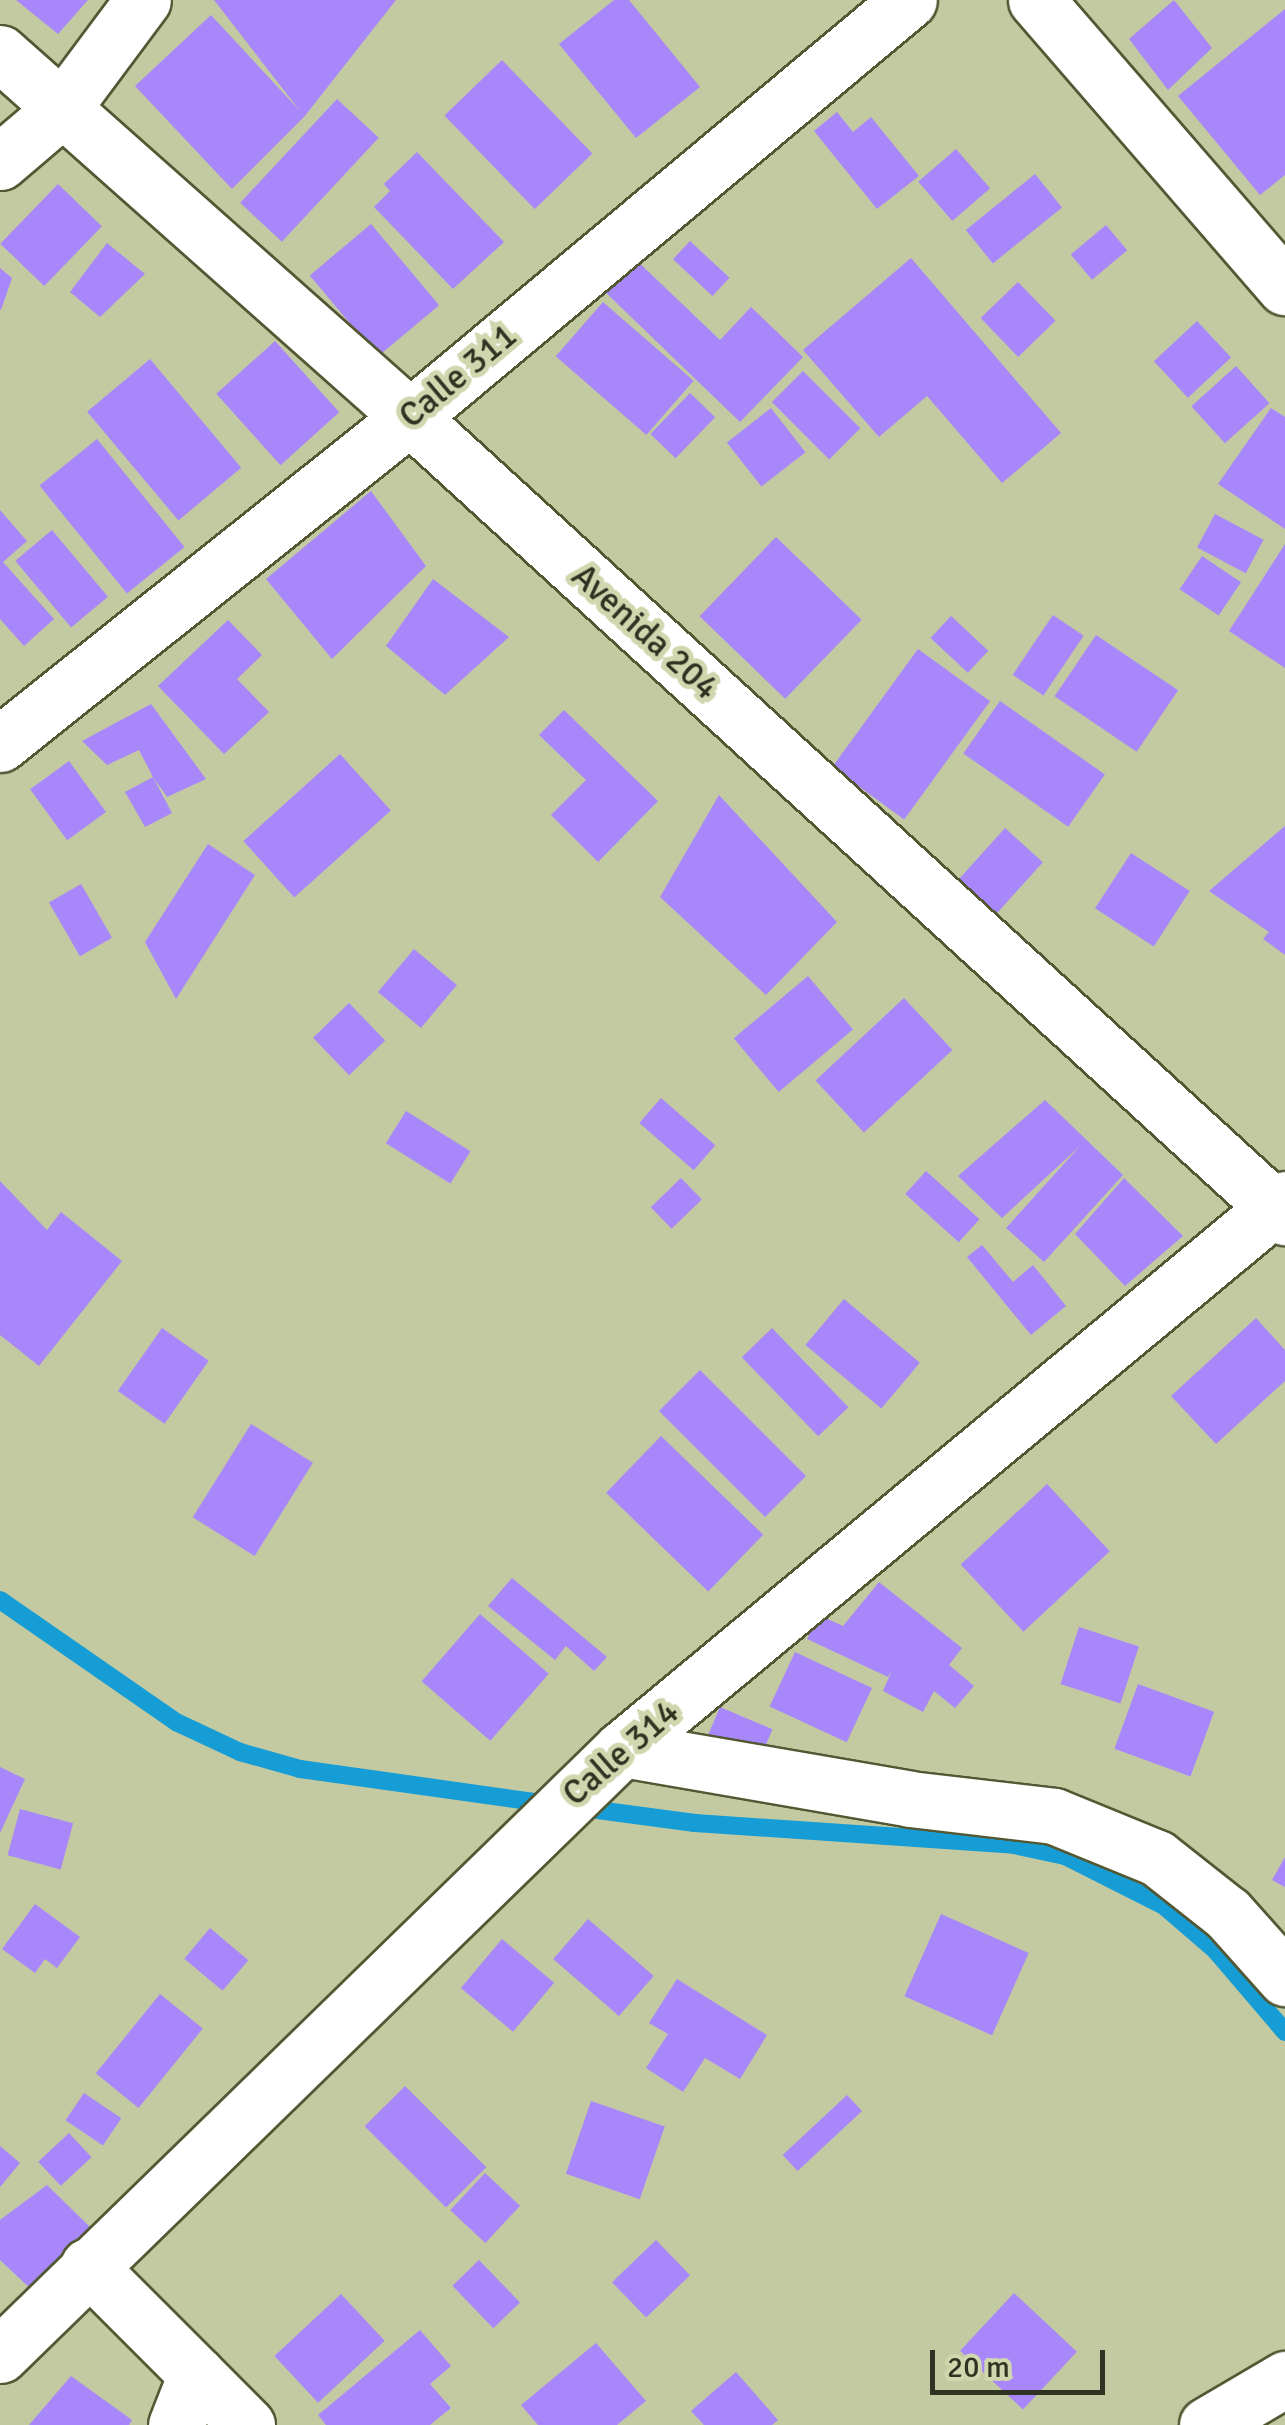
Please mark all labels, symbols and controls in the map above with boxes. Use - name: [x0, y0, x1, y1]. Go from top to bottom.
- street label: Calle 311: [391, 315, 525, 437]
- street label: Avenida 204: [563, 555, 727, 709]
- street label: Calle 314: [554, 1691, 688, 1815]
- scale bar: [935, 2330, 1110, 2392]
- text: 20 m: [947, 2349, 1010, 2386]

